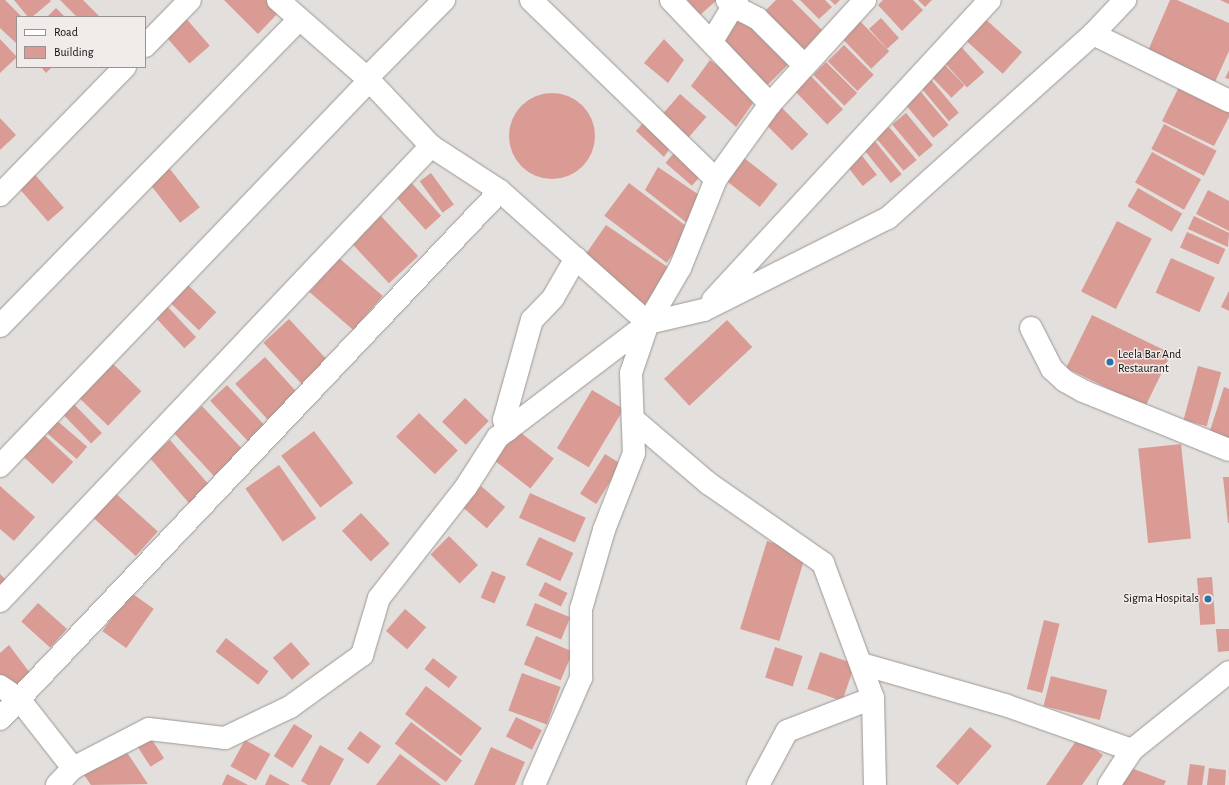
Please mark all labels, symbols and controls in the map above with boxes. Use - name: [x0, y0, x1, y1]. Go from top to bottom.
- legend: [16, 16, 146, 68]
- text: Road: [54, 26, 78, 38]
- text: Building: [54, 46, 94, 58]
- place label: Leela Bar And Restaurant: [1118, 348, 1181, 376]
- marker: Leela Bar And Restaurant: [1105, 357, 1115, 367]
- place label: Sigma Hospitals: [1123, 592, 1199, 606]
- marker: Sigma Hospitals: [1202, 593, 1214, 605]

